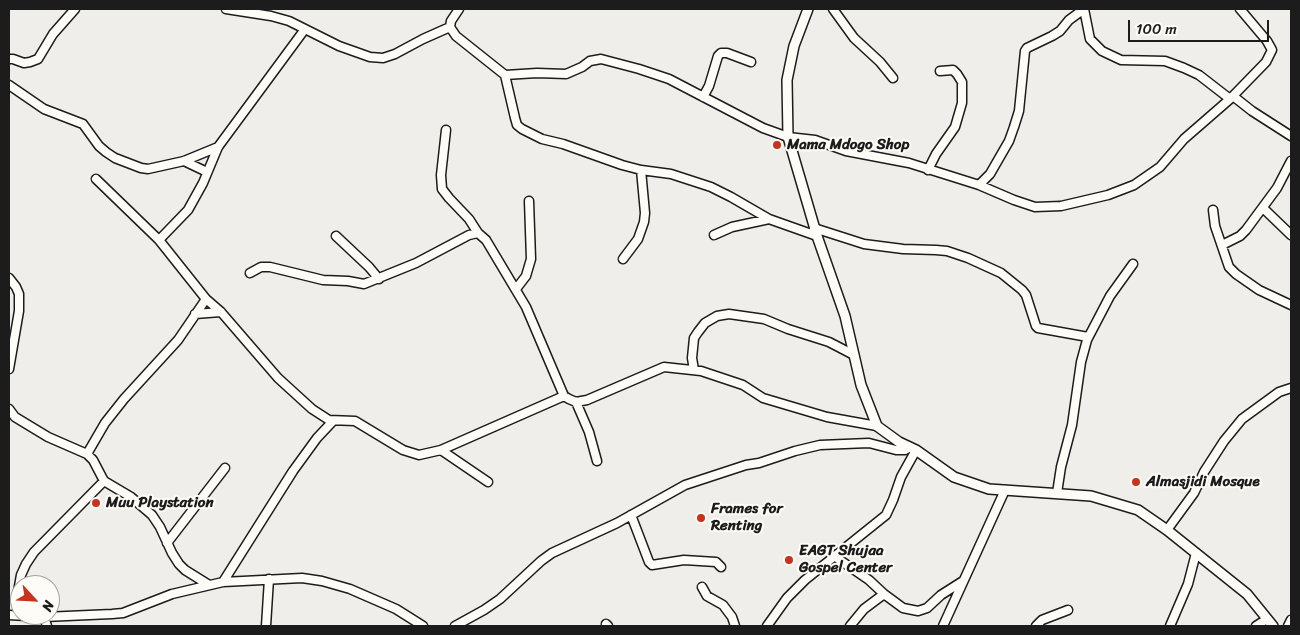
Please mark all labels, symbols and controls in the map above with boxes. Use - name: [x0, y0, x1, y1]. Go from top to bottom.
- scale bar: [1130, 10, 1271, 42]
- text: 100 m: [1136, 16, 1177, 42]
- place label: Mama Mdogo Shop: [787, 136, 909, 154]
- marker: Mama Mdogo Shop: [771, 139, 783, 151]
- place label: Almasjidi Mosque: [1146, 473, 1260, 491]
- marker: Almasjidi Mosque: [1130, 476, 1142, 488]
- place label: Muu Playstation: [106, 494, 214, 512]
- marker: Muu Playstation: [90, 497, 102, 509]
- place label: Frames for Renting: [711, 500, 783, 535]
- marker: Frames for Renting: [695, 512, 707, 524]
- place label: EAGT Shujaa Gospel Center: [799, 542, 892, 577]
- marker: EAGT Shujaa Gospel Center: [783, 554, 795, 566]
- north arrow: [10, 575, 60, 625]
- text: N: [35, 596, 62, 616]

